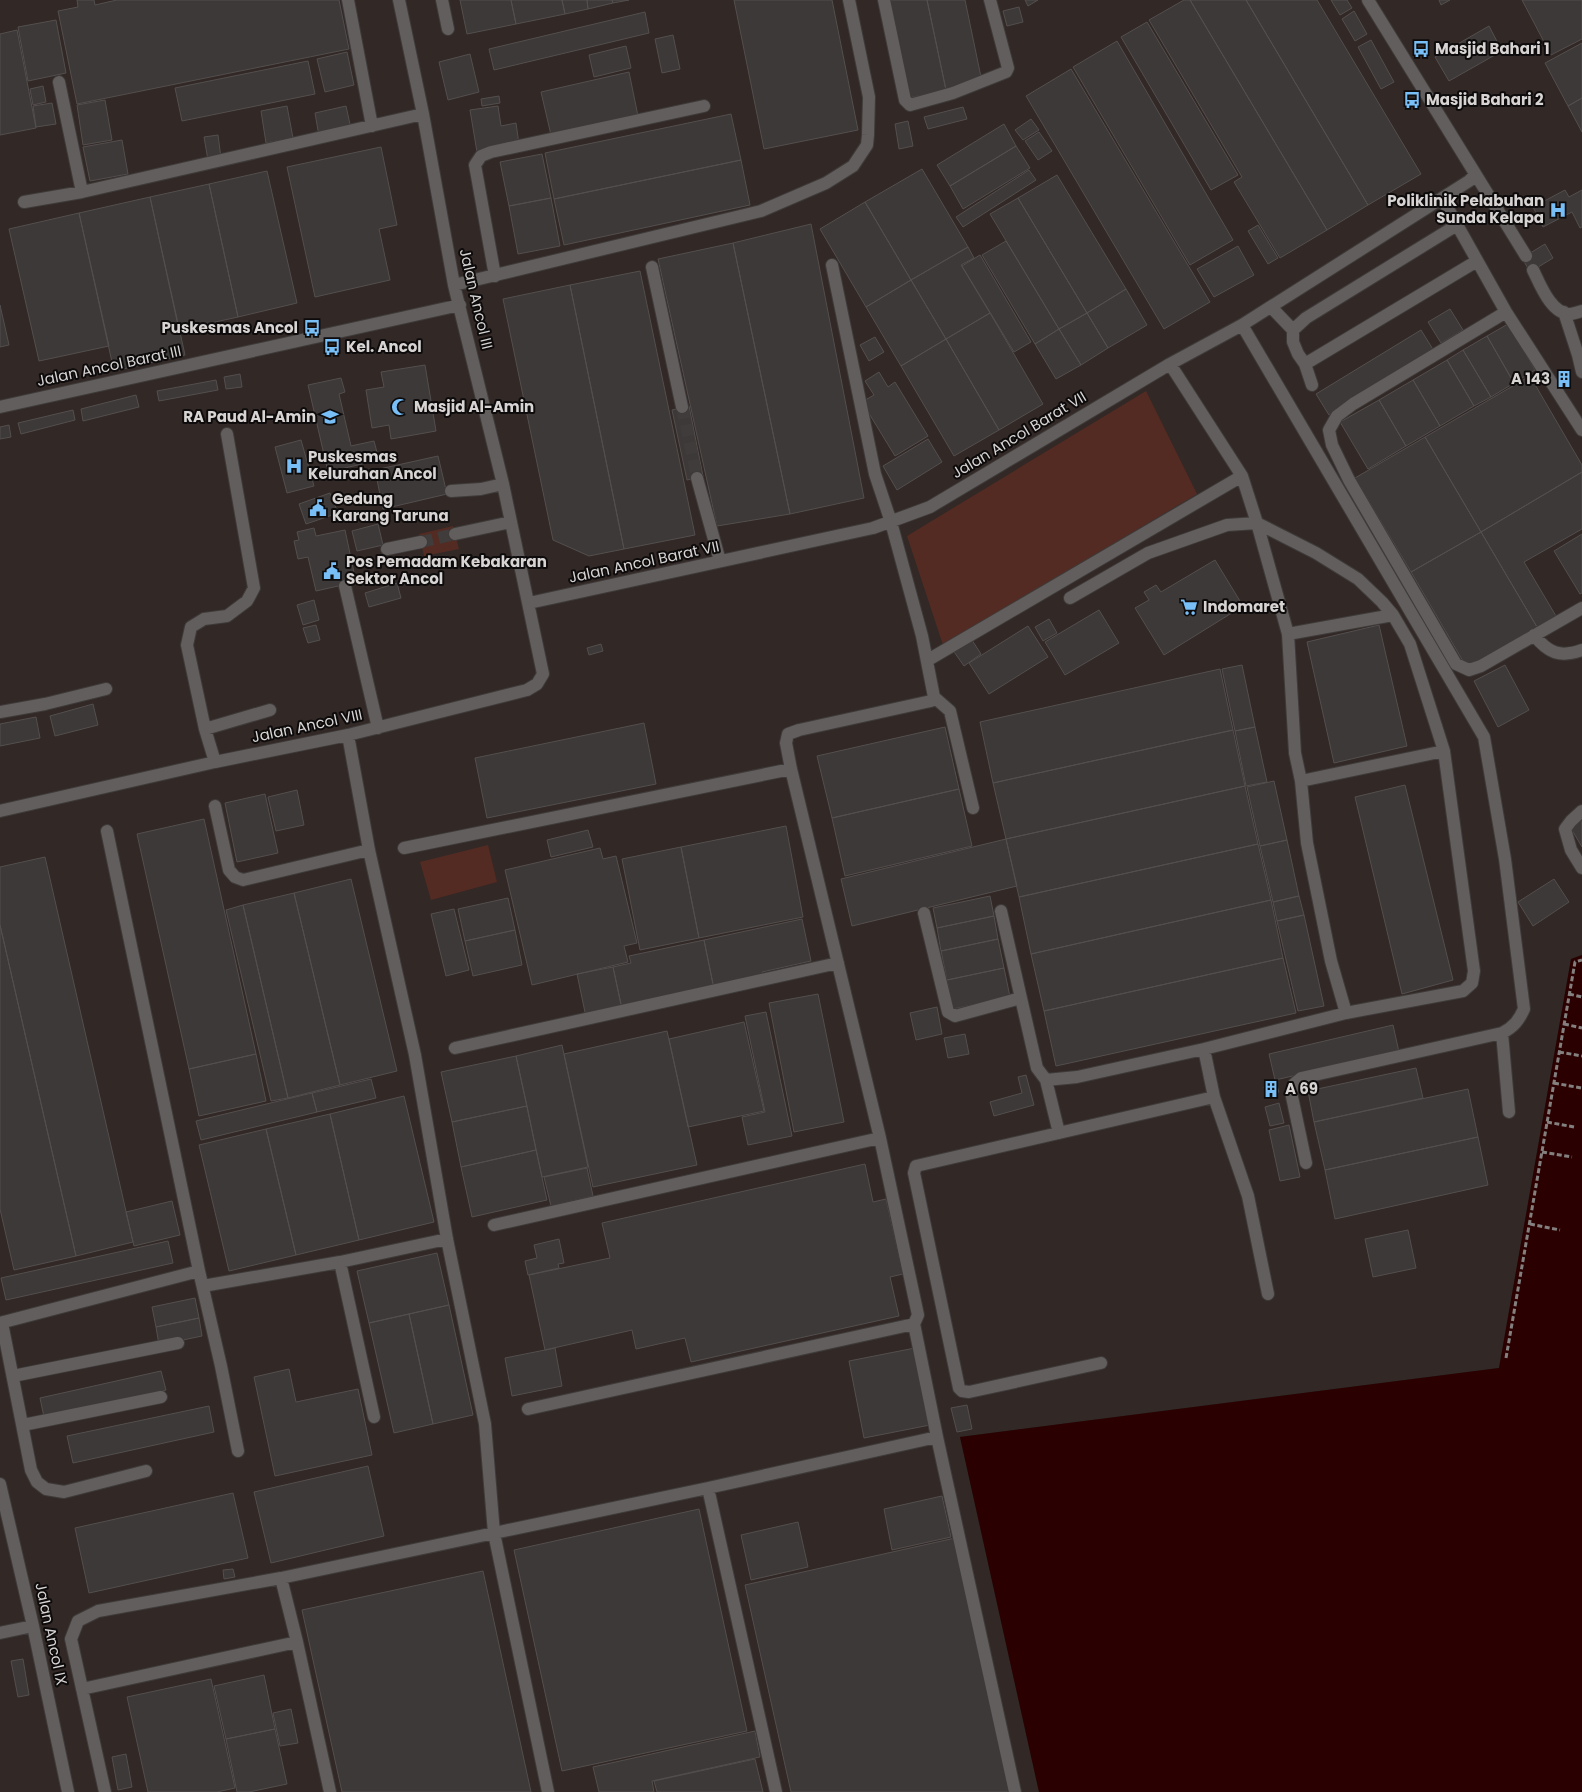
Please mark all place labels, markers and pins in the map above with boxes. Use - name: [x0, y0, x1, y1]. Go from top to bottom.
- place label: Masjid Bahari 1: [1435, 38, 1550, 59]
- bus stop icon: Masjid Bahari 1: [1411, 39, 1431, 59]
- place label: Masjid Bahari 2: [1426, 89, 1544, 110]
- bus stop icon: Masjid Bahari 2: [1402, 90, 1422, 110]
- place label: Poliklinik Pelabuhan Sunda Kelapa: [1387, 190, 1544, 228]
- hospital icon: Poliklinik Pelabuhan Sunda Kelapa: [1548, 200, 1568, 220]
- place label: Puskesmas Ancol: [161, 317, 298, 338]
- bus stop icon: Puskesmas Ancol: [302, 318, 322, 338]
- place label: Kel. Ancol: [346, 336, 422, 357]
- bus stop icon: Kel. Ancol: [322, 337, 342, 357]
- place label: A 143: [1511, 368, 1550, 389]
- building icon: A 143: [1554, 369, 1574, 389]
- place label: Masjid Al-Amin: [414, 396, 534, 417]
- mosque icon: Masjid Al-Amin: [390, 397, 410, 417]
- place label: RA Paud Al-Amin: [183, 406, 316, 427]
- school or university icon: RA Paud Al-Amin: [320, 407, 340, 427]
- place label: Puskesmas Kelurahan Ancol: [308, 446, 437, 484]
- hospital icon: Puskesmas Kelurahan Ancol: [284, 456, 304, 476]
- place label: Gedung Karang Taruna: [332, 488, 449, 526]
- public building icon: Gedung Karang Taruna: [308, 498, 328, 518]
- place label: Pos Pemadam Kebakaran Sektor Ancol: [346, 551, 547, 589]
- public building icon: Pos Pemadam Kebakaran Sektor Ancol: [322, 561, 342, 581]
- place label: Indomaret: [1203, 596, 1285, 617]
- supermarket icon: Indomaret: [1179, 597, 1199, 617]
- place label: A 69: [1285, 1078, 1318, 1099]
- building icon: A 69: [1261, 1079, 1281, 1099]

